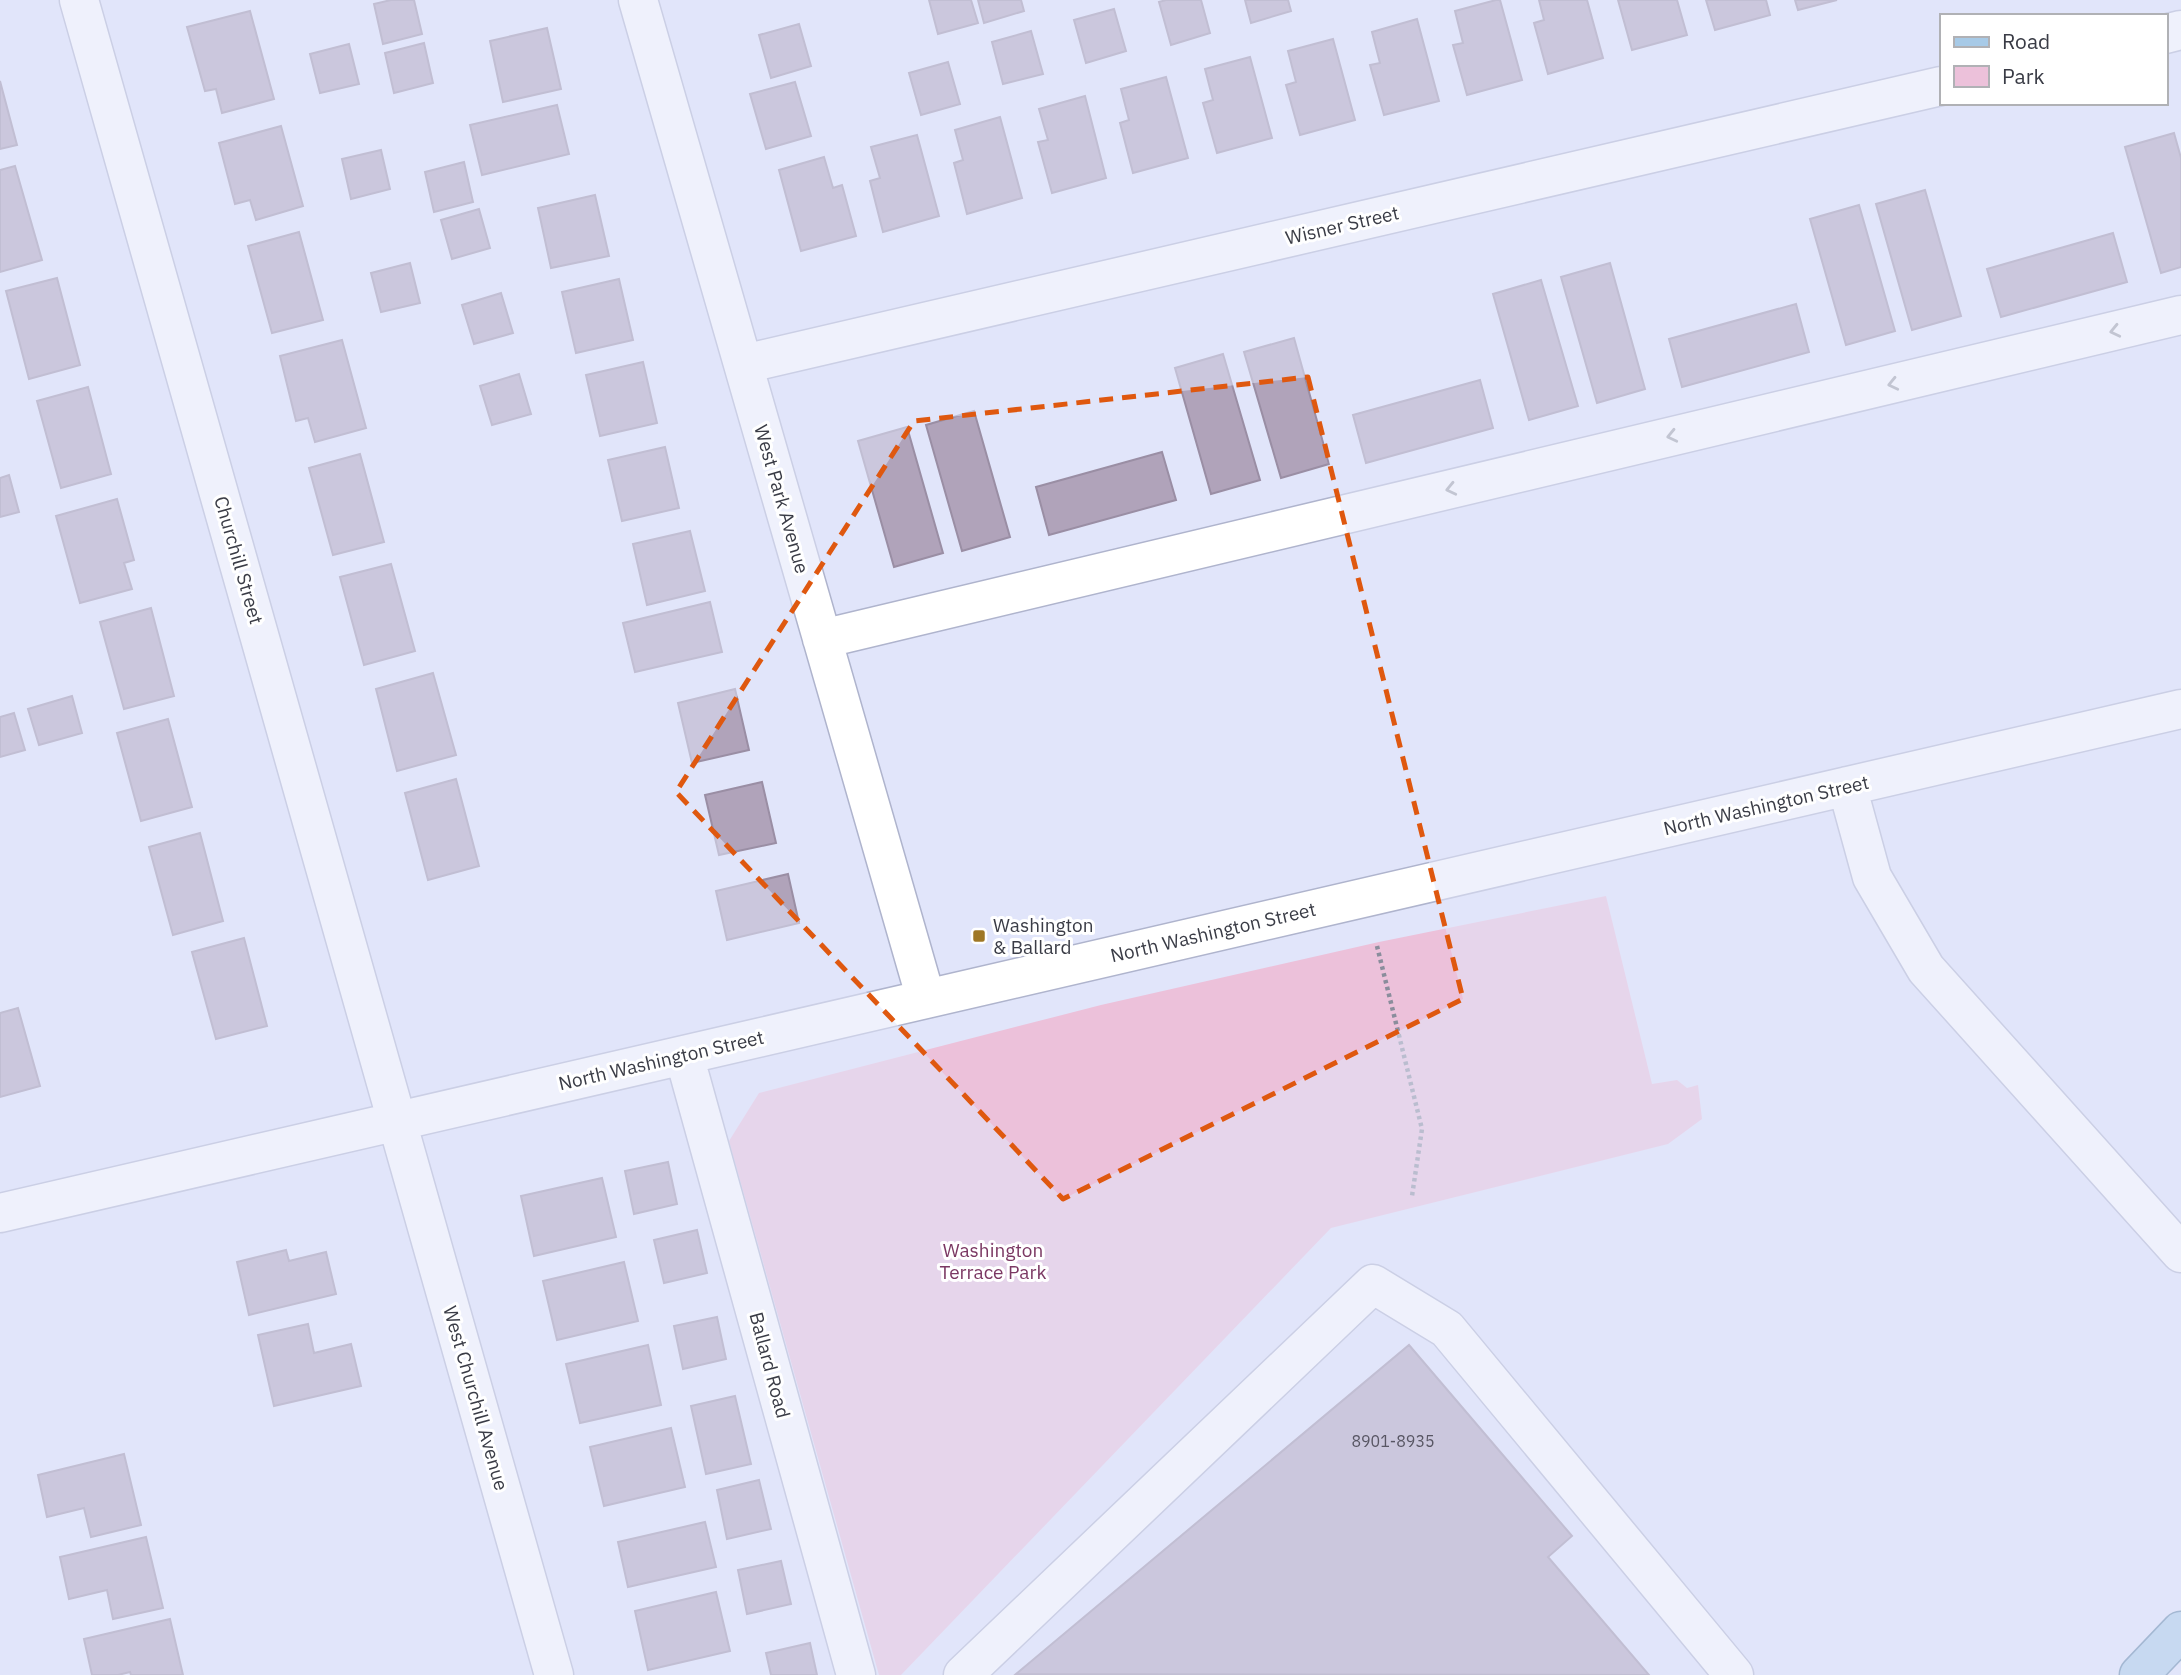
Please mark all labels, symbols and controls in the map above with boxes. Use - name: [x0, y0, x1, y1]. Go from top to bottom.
- legend: [1940, 14, 2167, 105]
- text: Road: [2002, 27, 2050, 55]
- text: Park: [2002, 62, 2045, 90]
- street label: Wisner Street: [1283, 200, 1401, 250]
- one-way arrow: [2109, 323, 2121, 337]
- one-way arrow: [1887, 375, 1899, 390]
- street label: West Park Avenue: [749, 422, 815, 576]
- one-way arrow: [1666, 428, 1678, 442]
- one-way arrow: [1445, 481, 1457, 495]
- street label: Churchill Street: [209, 493, 269, 627]
- street label: North Washington Street: [1661, 770, 1871, 840]
- street label: North Washington Street: [1108, 897, 1318, 967]
- place label: Washington & Ballard: [993, 913, 1094, 959]
- marker: Washington & Ballard: [971, 928, 987, 944]
- street label: North Washington Street: [556, 1025, 766, 1095]
- park label: Washington Terrace Park: [940, 1238, 1046, 1284]
- street label: West Churchill Avenue: [438, 1303, 514, 1493]
- street label: Ballard Road: [744, 1309, 796, 1421]
- house number: 8901-8935: [1351, 1431, 1435, 1451]

